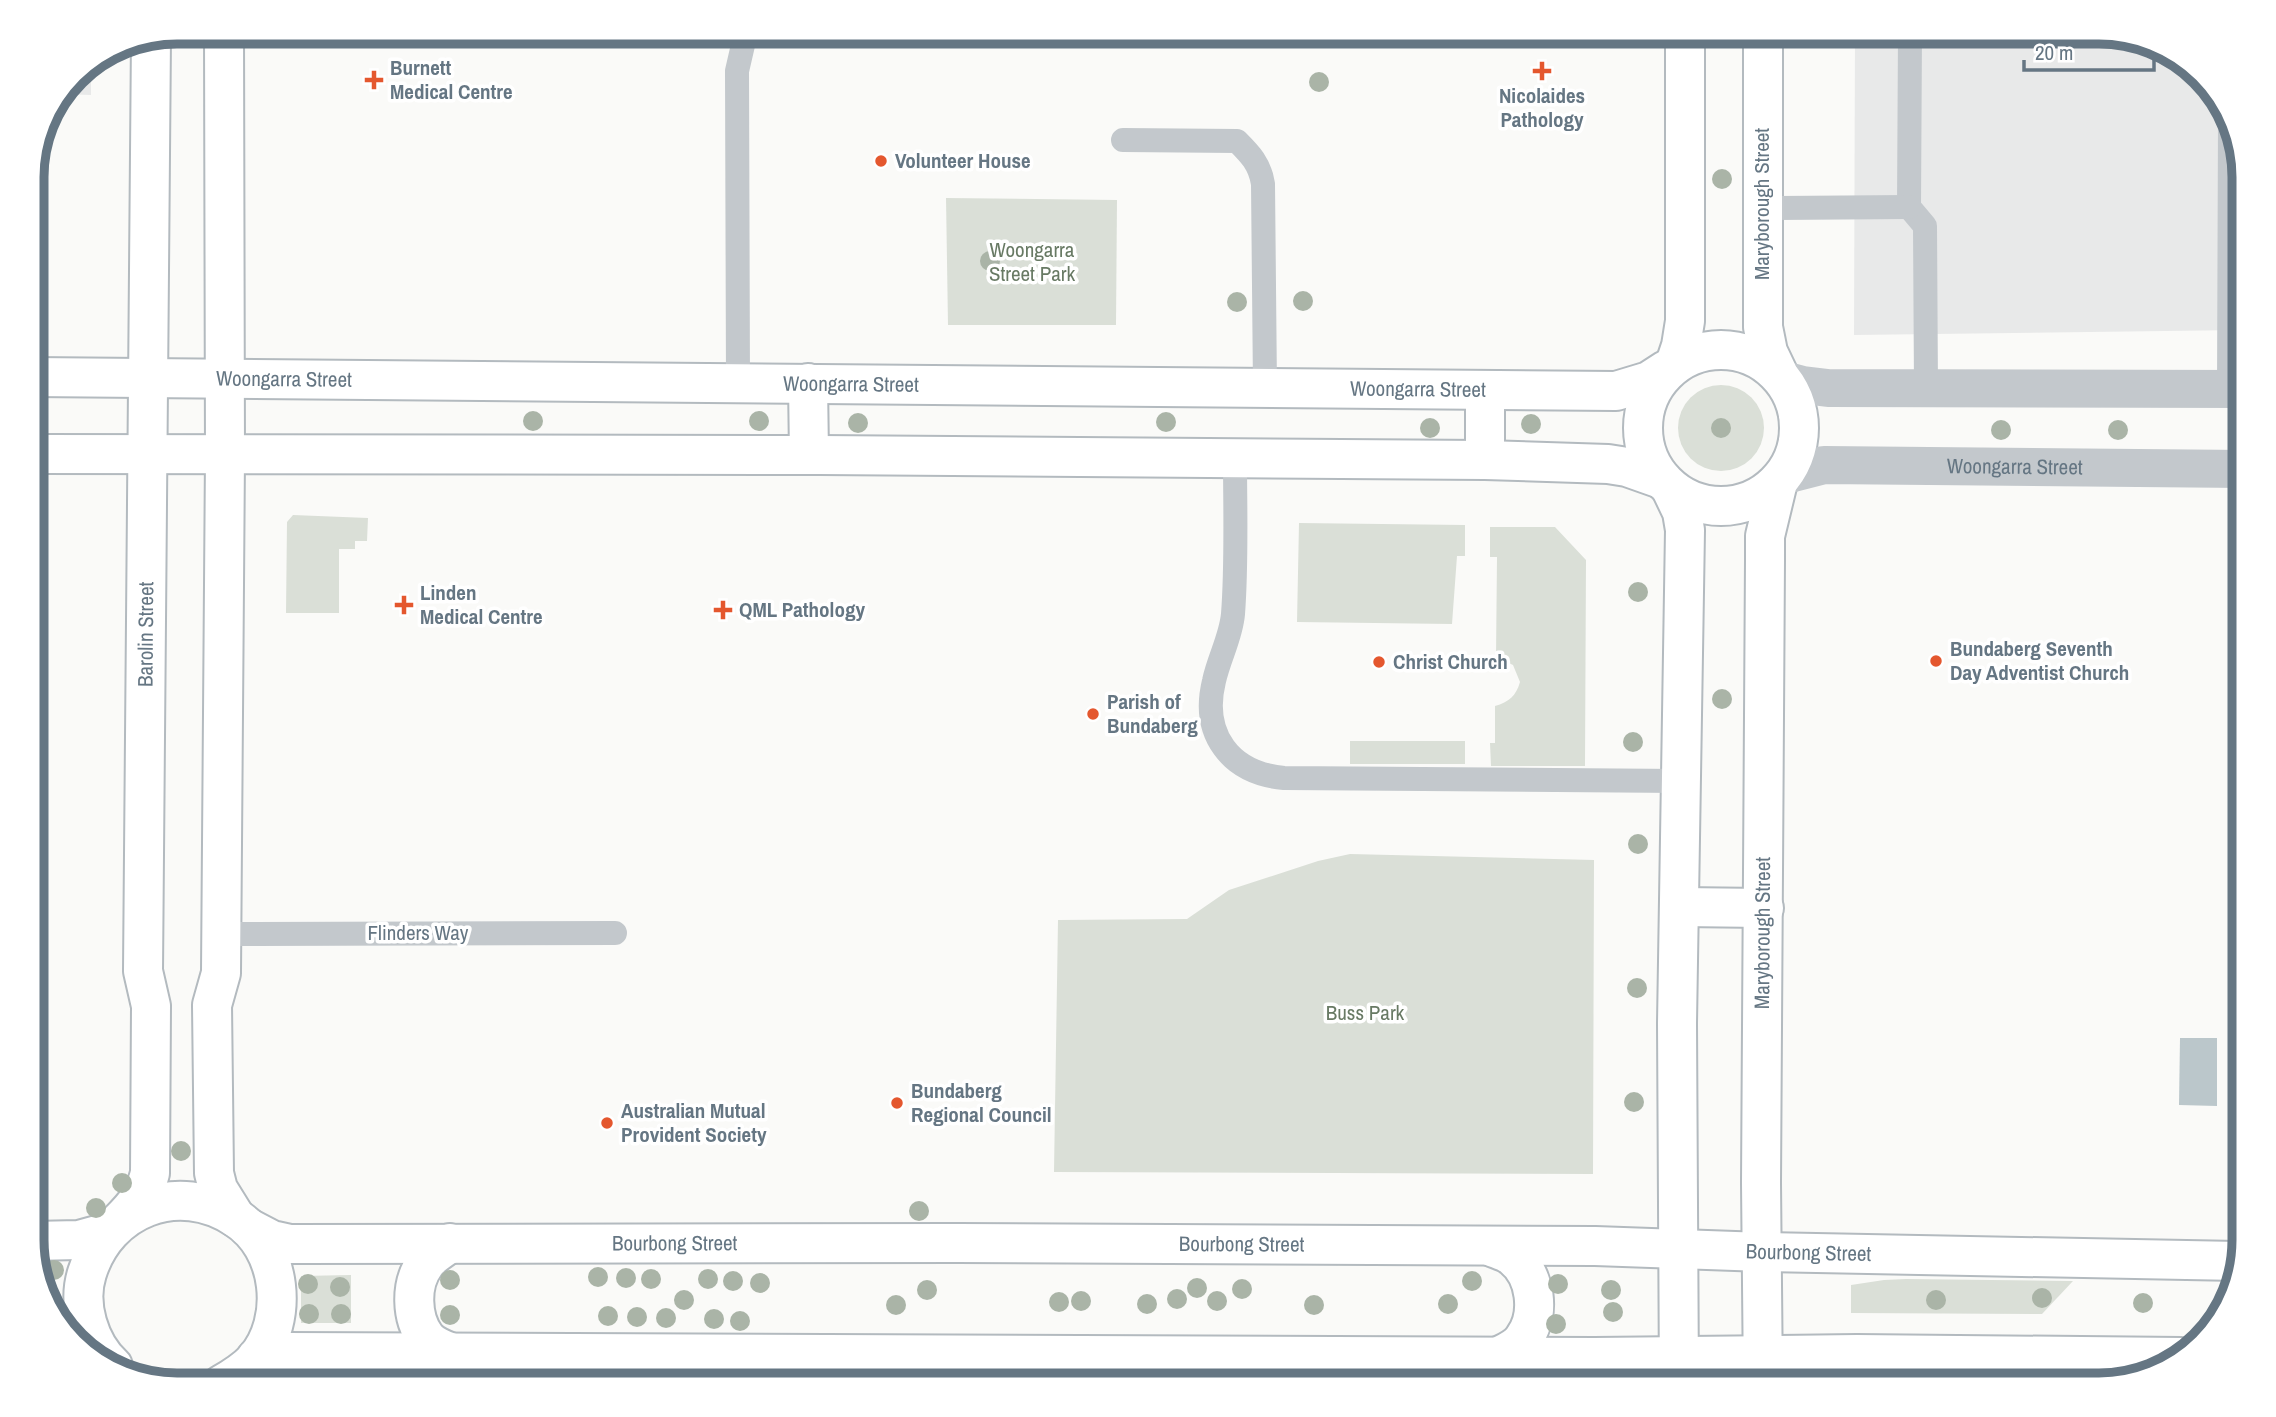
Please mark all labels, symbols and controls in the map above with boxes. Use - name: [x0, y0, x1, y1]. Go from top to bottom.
- scale bar: [2024, 28, 2154, 72]
- text: 20 m: [2035, 38, 2073, 67]
- place label: Burnett Medical Centre: [390, 53, 513, 106]
- marker: Nicolaides Pathology: [1532, 61, 1552, 81]
- marker: Burnett Medical Centre: [364, 70, 384, 90]
- place label: Nicolaides Pathology: [1499, 81, 1585, 134]
- street label: Maryborough Street: [1747, 128, 1776, 280]
- place label: Volunteer House: [895, 146, 1031, 175]
- marker: Volunteer House: [873, 153, 889, 169]
- park label: Woongarra Street Park: [989, 235, 1075, 288]
- street label: Woongarra Street: [216, 364, 352, 394]
- street label: Woongarra Street: [783, 369, 919, 399]
- street label: Woongarra Street: [1350, 374, 1486, 404]
- street label: Woongarra Street: [1947, 451, 2083, 481]
- place label: Linden Medical Centre: [420, 578, 543, 631]
- street label: Barolin Street: [130, 581, 160, 687]
- marker: Linden Medical Centre: [394, 595, 414, 615]
- place label: QML Pathology: [739, 595, 865, 624]
- marker: QML Pathology: [713, 600, 733, 620]
- place label: Bundaberg Seventh Day Adventist Church: [1950, 634, 2129, 687]
- place label: Christ Church: [1393, 647, 1508, 676]
- marker: Bundaberg Seventh Day Adventist Church: [1928, 653, 1944, 669]
- marker: Christ Church: [1371, 654, 1387, 670]
- place label: Parish of Bundaberg: [1107, 687, 1198, 740]
- marker: Parish of Bundaberg: [1085, 706, 1101, 722]
- street label: Maryborough Street: [1747, 857, 1777, 1009]
- street label: Flinders Way: [368, 918, 469, 947]
- park label: Buss Park: [1326, 998, 1405, 1027]
- place label: Bundaberg Regional Council: [911, 1076, 1052, 1129]
- marker: Bundaberg Regional Council: [889, 1095, 905, 1111]
- place label: Australian Mutual Provident Society: [621, 1096, 767, 1149]
- marker: Australian Mutual Provident Society: [599, 1115, 615, 1131]
- street label: Bourbong Street: [612, 1228, 738, 1258]
- street label: Bourbong Street: [1179, 1229, 1305, 1259]
- street label: Bourbong Street: [1745, 1236, 1872, 1268]

